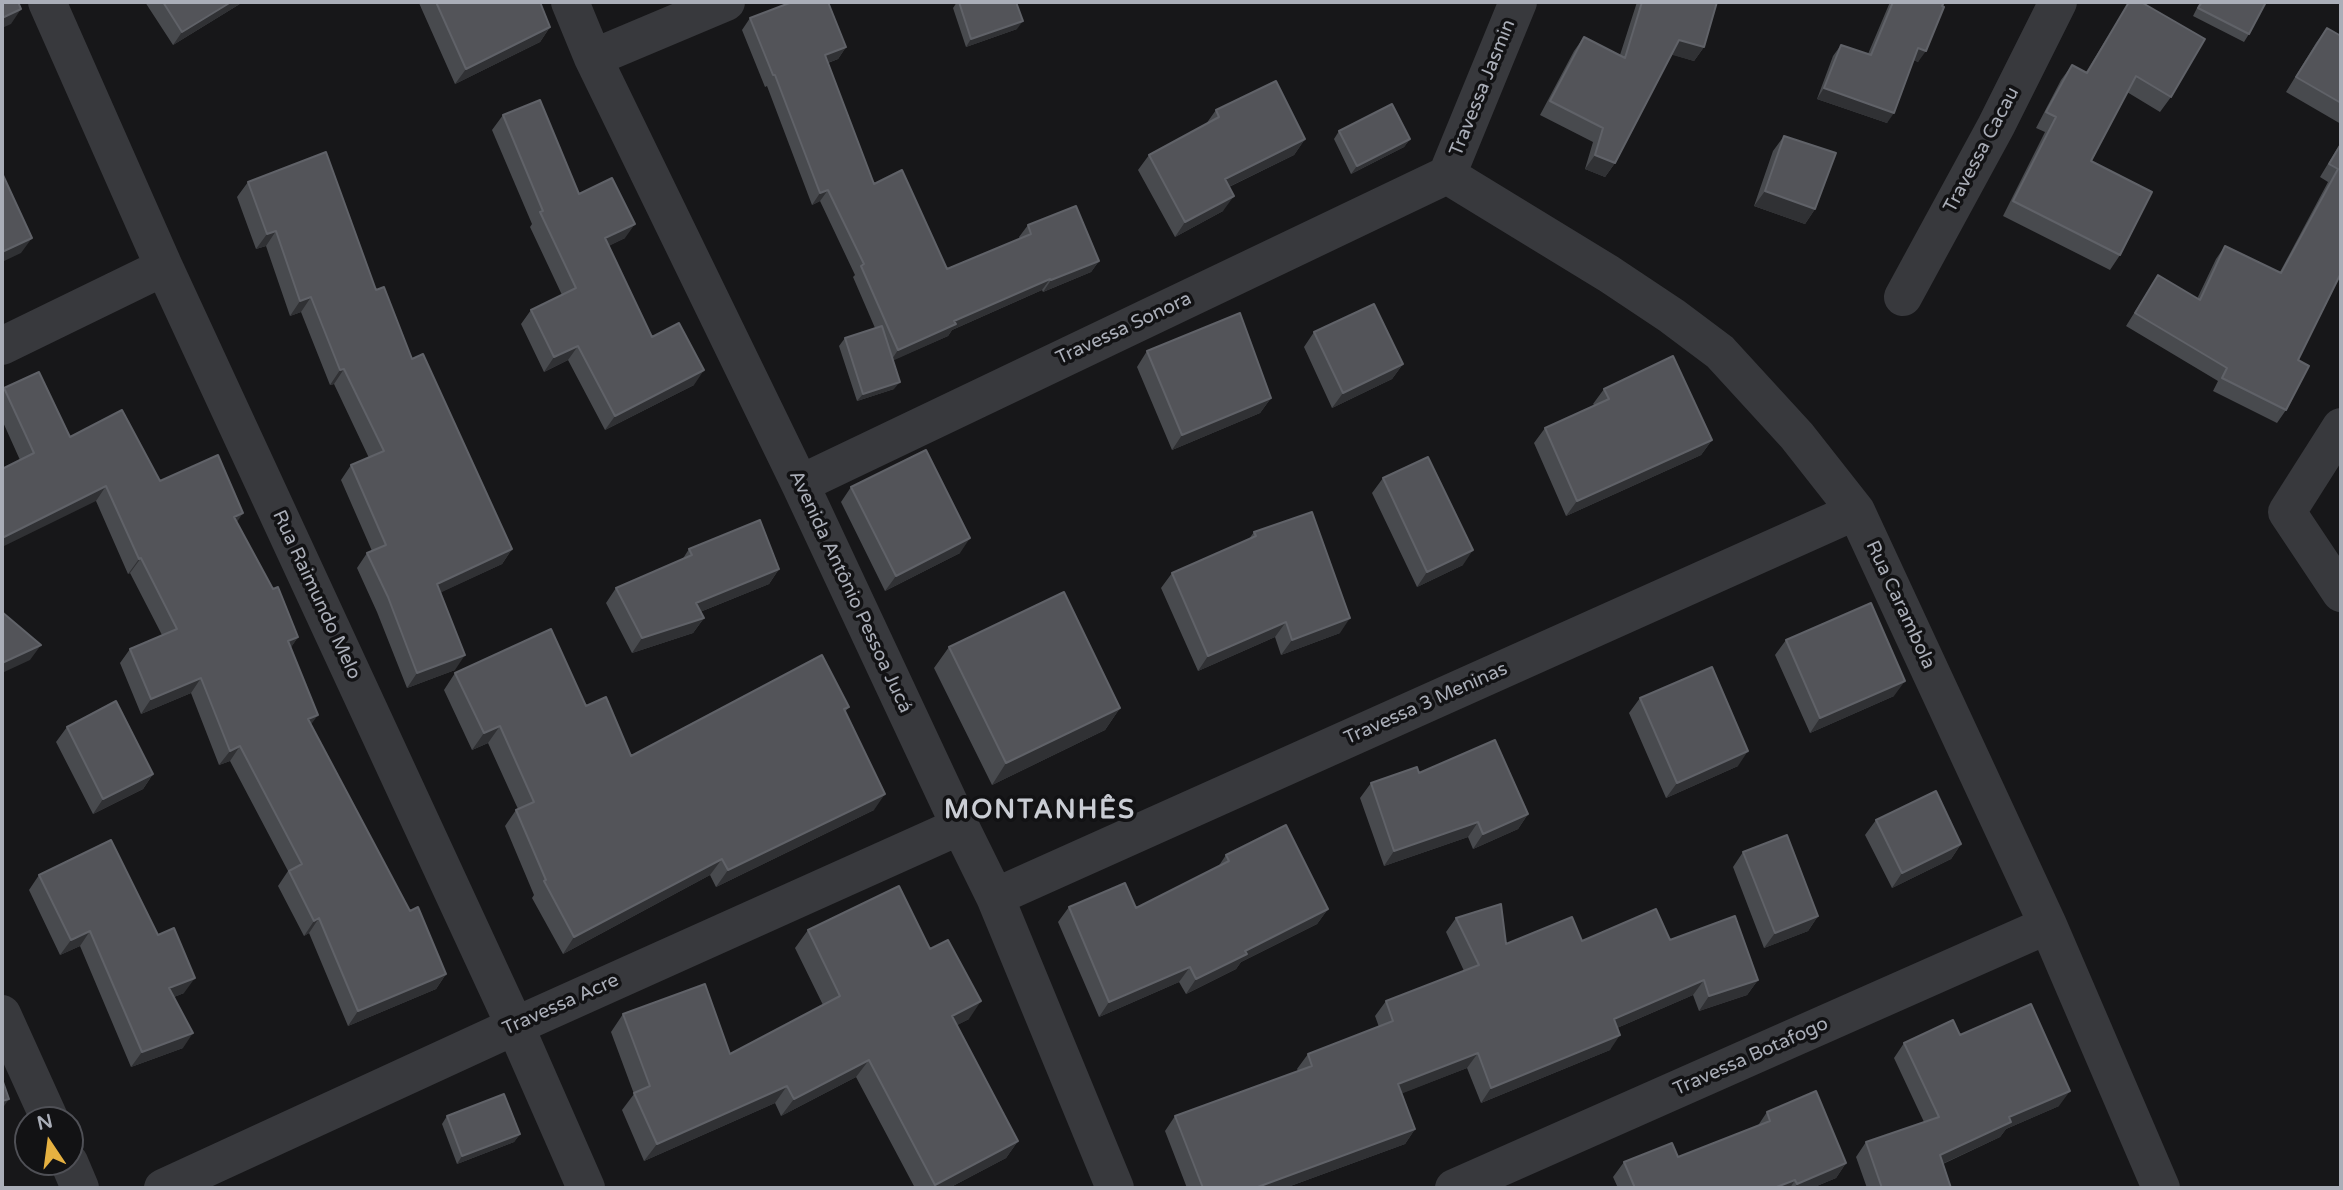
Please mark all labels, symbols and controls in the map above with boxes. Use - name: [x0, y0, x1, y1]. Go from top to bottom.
- street label: Travessa Jasmin: [1445, 16, 1521, 160]
- street label: Travessa Cacau: [1939, 83, 2025, 217]
- street label: Travessa Sonora: [1053, 288, 1195, 370]
- street label: Avenida Antônio Pessoa Jucá: [784, 467, 916, 717]
- street label: Rua Raimundo Melo: [267, 507, 365, 683]
- street label: Rua Carambola: [1860, 537, 1940, 673]
- street label: Travessa 3 Meninas: [1341, 658, 1511, 750]
- district label: MONTANHÊS: [945, 795, 1135, 827]
- street label: Travessa Acre: [499, 969, 623, 1041]
- street label: Travessa Botafogo: [1670, 1013, 1832, 1101]
- north arrow: [14, 1106, 84, 1176]
- text: N: [35, 1110, 55, 1135]

